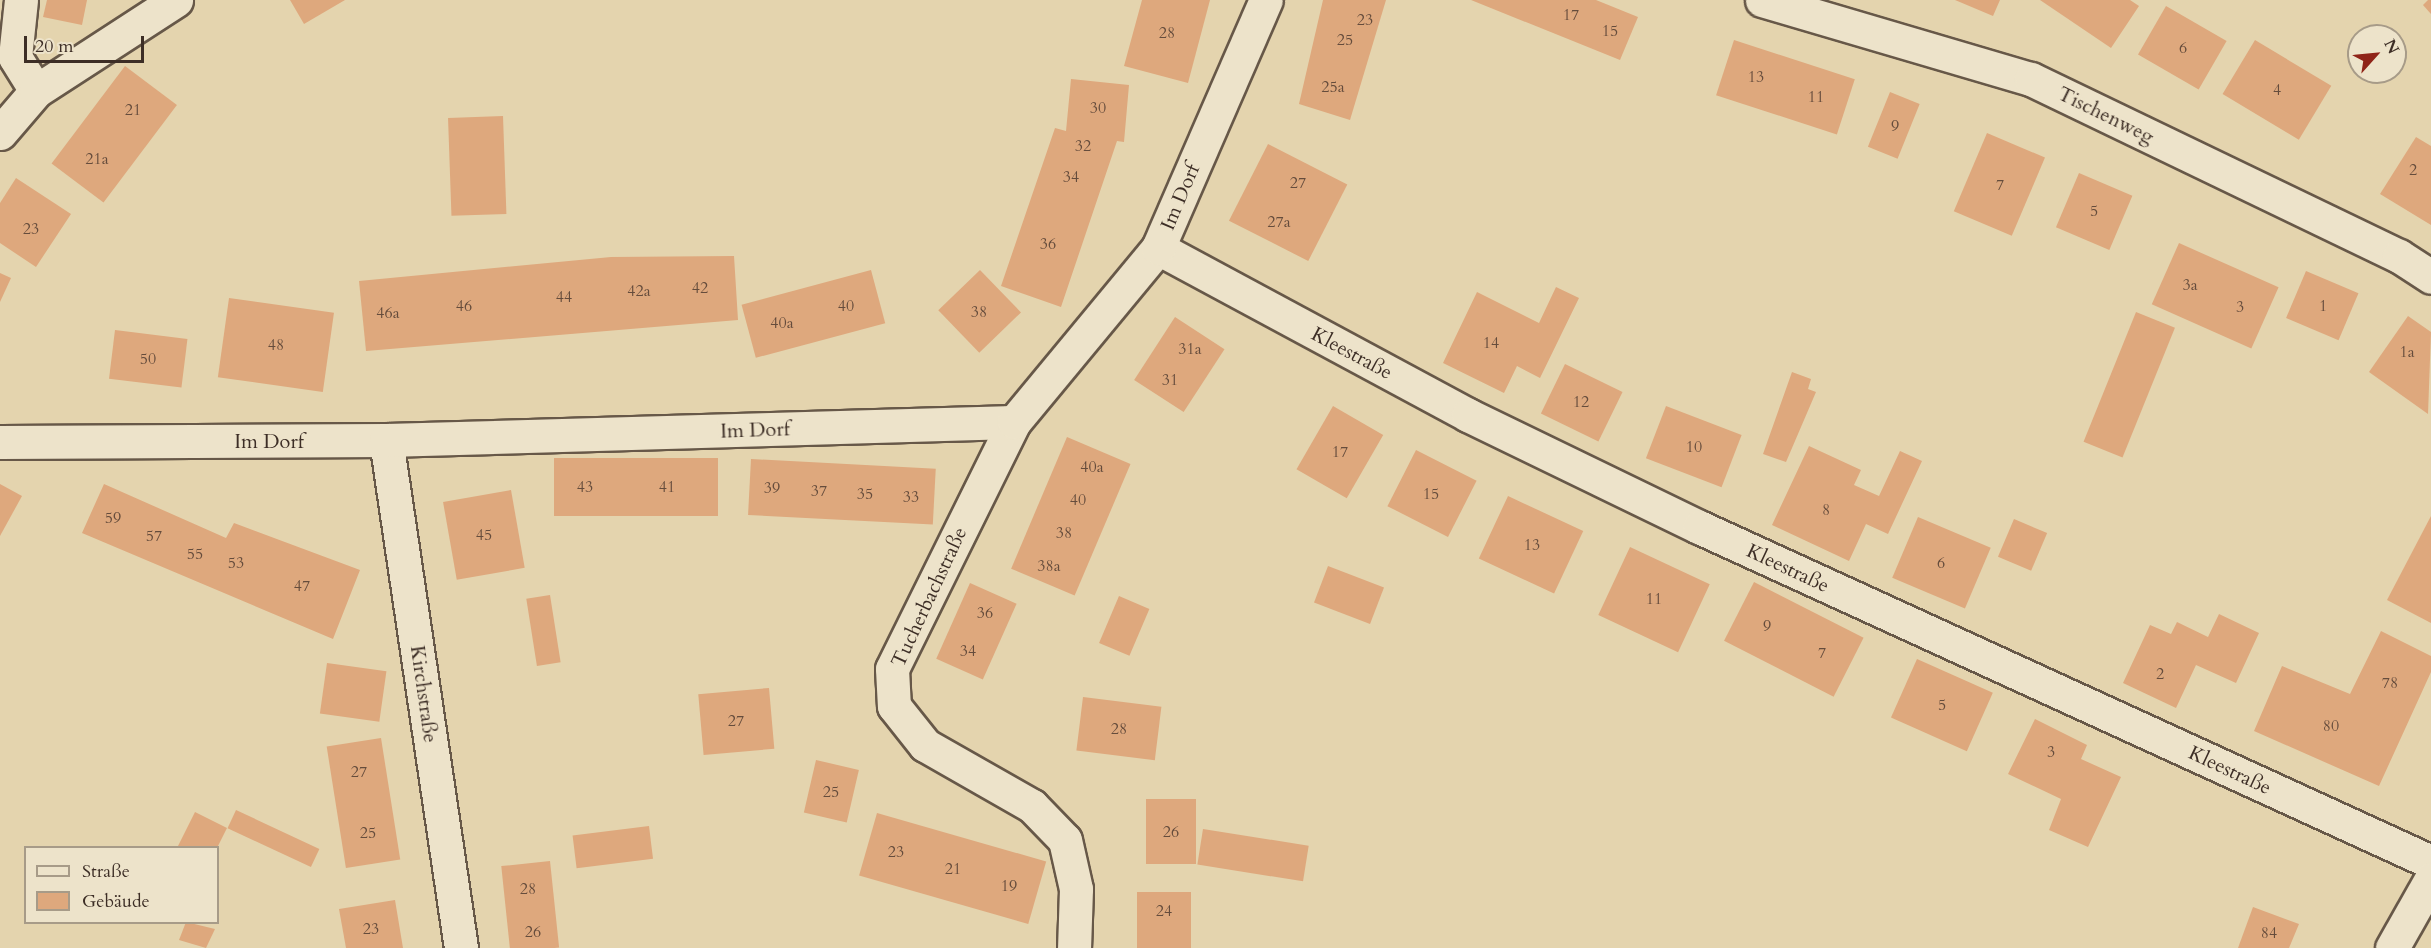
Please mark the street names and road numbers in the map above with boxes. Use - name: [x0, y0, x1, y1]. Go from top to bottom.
- street label: Tischenweg: [2054, 81, 2158, 149]
- street label: Im Dorf: [1155, 160, 1205, 234]
- street label: Kleestraße: [1307, 322, 1397, 384]
- street label: Im Dorf: [720, 417, 790, 443]
- street label: Im Dorf: [234, 429, 304, 453]
- street label: Tucherbachstraße: [886, 523, 972, 671]
- street label: Kleestraße: [1743, 539, 1833, 597]
- street label: Kirchstraße: [405, 644, 443, 744]
- street label: Kleestraße: [2185, 741, 2275, 799]

